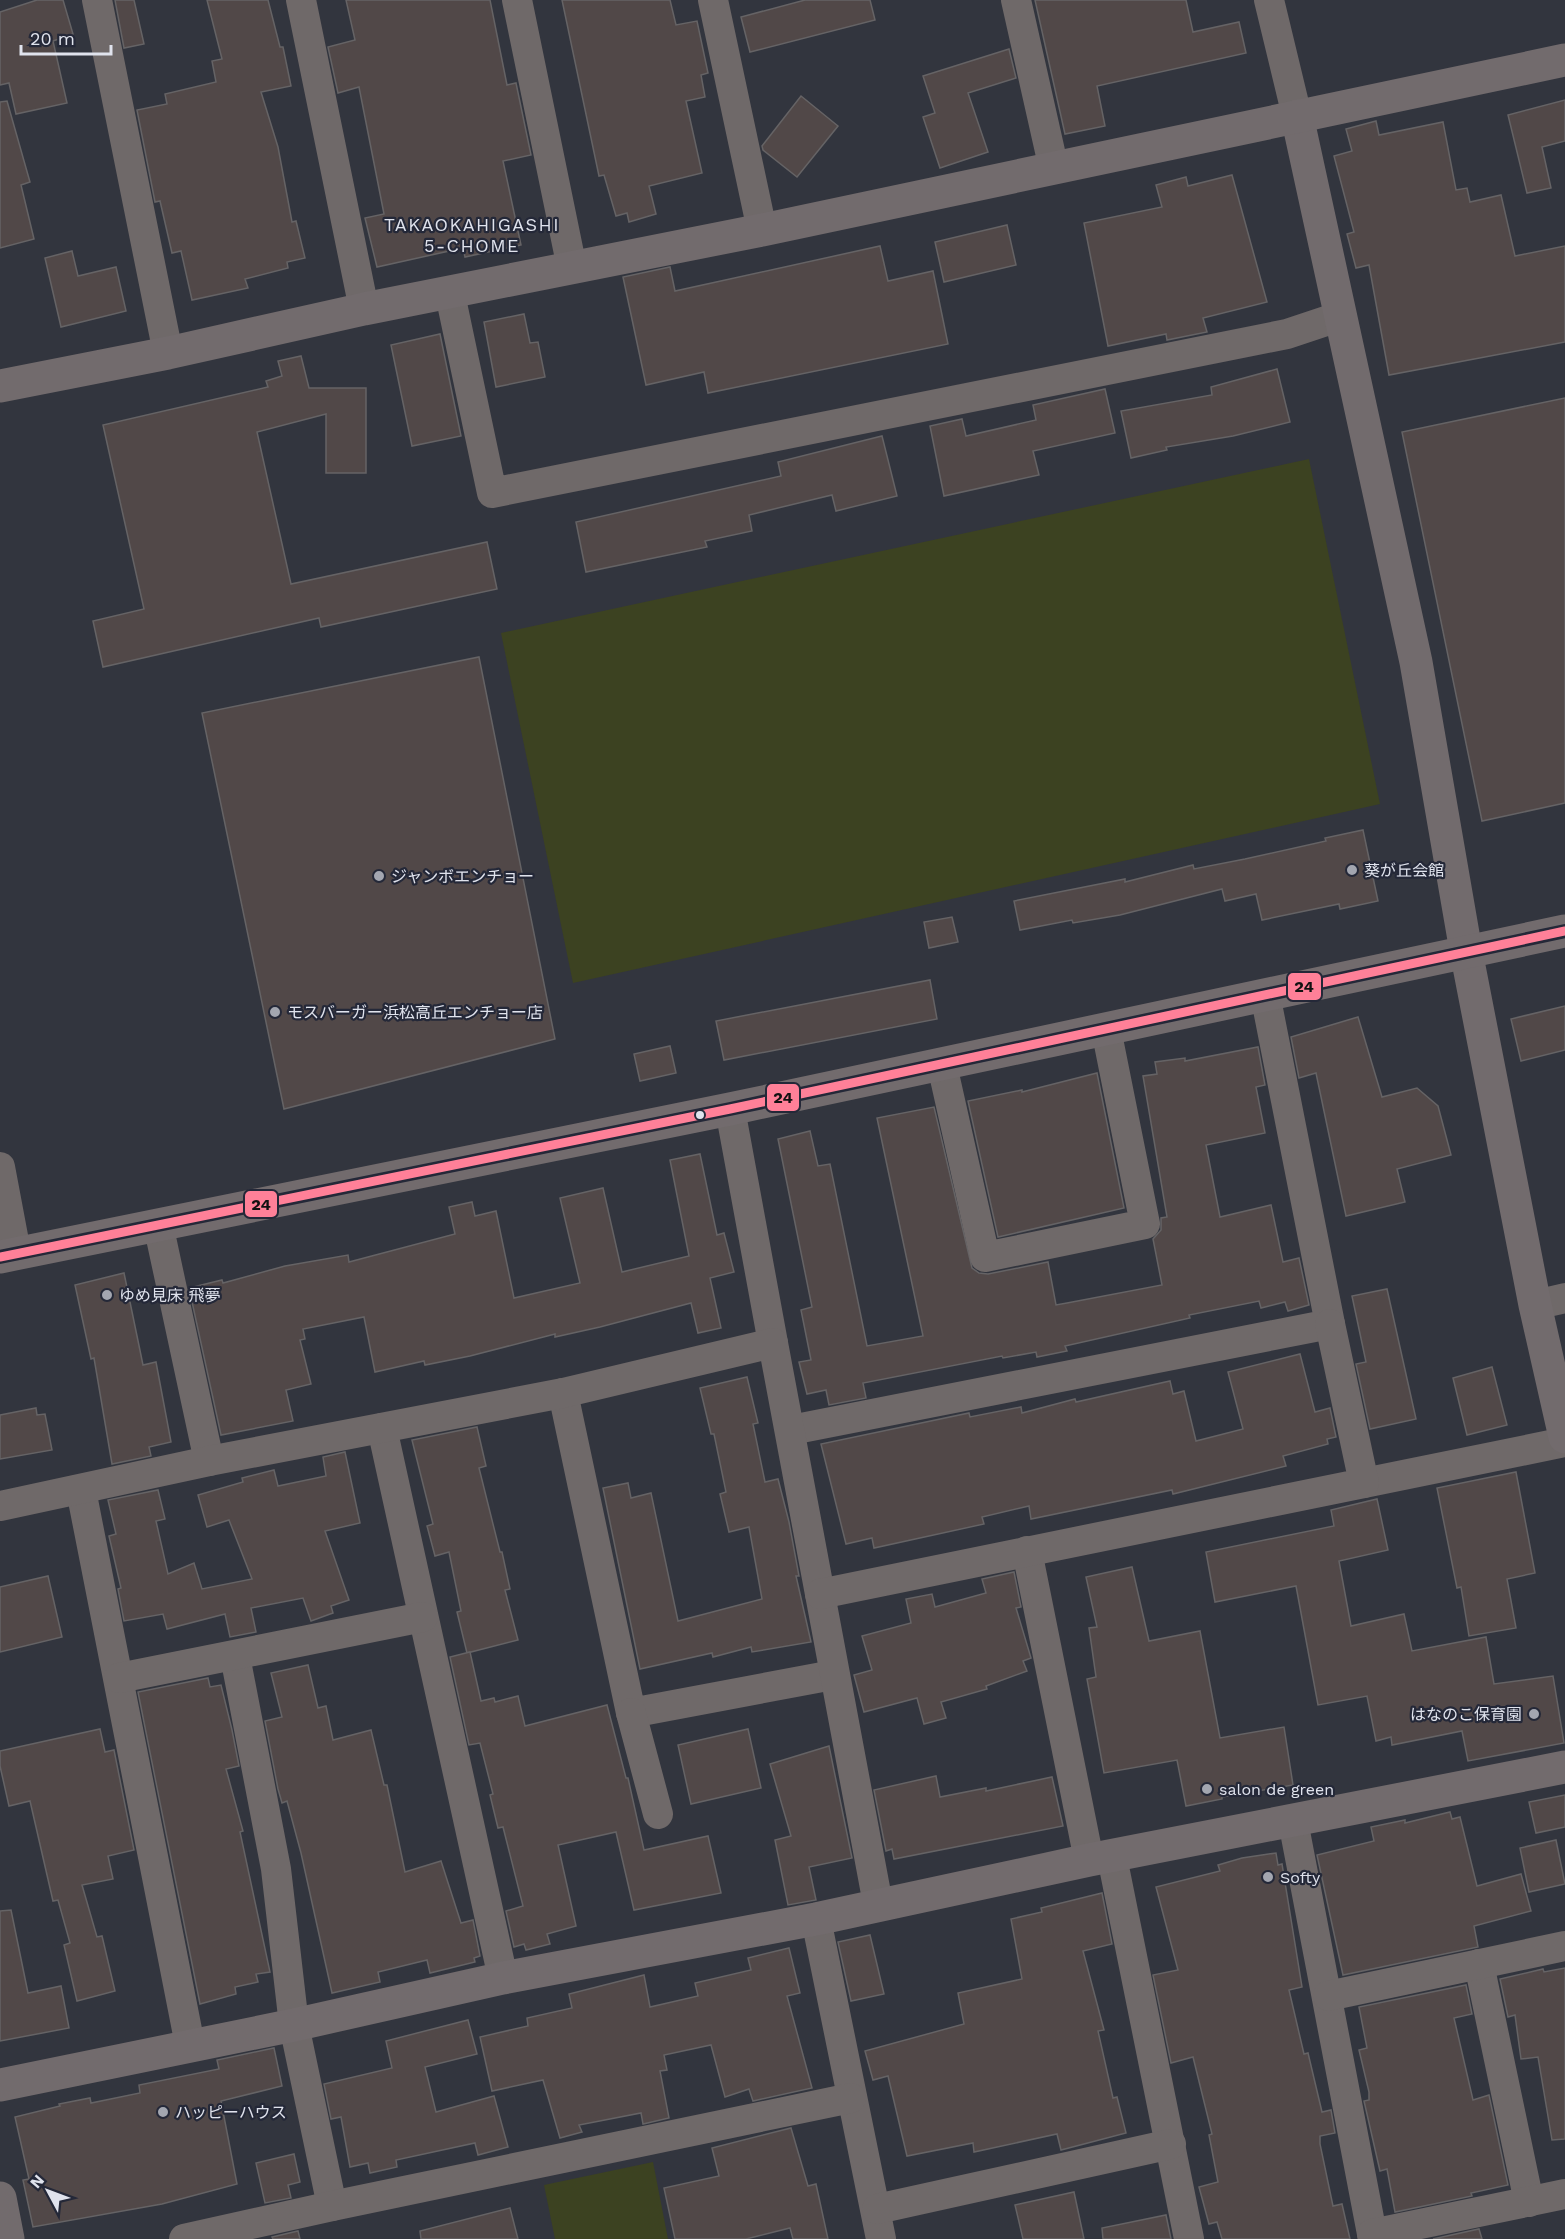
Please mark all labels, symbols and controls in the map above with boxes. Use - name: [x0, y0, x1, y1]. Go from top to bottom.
- scale bar: [21, 18, 111, 56]
- text: 20 m: [30, 28, 75, 49]
- district label: TAKAOKAHIGASHI 5-CHOME: [384, 214, 560, 256]
- place label: 葵が丘会館: [1364, 861, 1444, 880]
- marker: 葵が丘会館: [1345, 863, 1359, 877]
- place label: ジャンボエンチョー: [391, 867, 534, 886]
- marker: ジャンボエンチョー: [372, 869, 386, 883]
- line badge: 24: [1287, 972, 1322, 1001]
- text: 24: [1294, 977, 1314, 996]
- place label: モスバーガー浜松高丘エンチョー店: [287, 1003, 543, 1022]
- marker: モスバーガー浜松高丘エンチョー店: [268, 1005, 282, 1019]
- line badge: 24: [766, 1083, 800, 1112]
- text: 24: [773, 1088, 793, 1107]
- unlabelled marker: [694, 1109, 706, 1121]
- line badge: 24: [244, 1190, 278, 1218]
- text: 24: [251, 1195, 271, 1214]
- place label: ゆめ見床 飛夢: [119, 1286, 220, 1305]
- marker: ゆめ見床 飛夢: [100, 1288, 114, 1302]
- place label: はなのこ保育園: [1410, 1705, 1522, 1724]
- marker: はなのこ保育園: [1527, 1707, 1541, 1721]
- place label: salon de green: [1219, 1780, 1334, 1799]
- marker: salon de green: [1200, 1782, 1214, 1796]
- place label: Softy: [1280, 1868, 1321, 1887]
- marker: Softy: [1261, 1870, 1275, 1884]
- place label: ハッピーハウス: [175, 2103, 287, 2122]
- marker: ハッピーハウス: [156, 2105, 170, 2119]
- north arrow: [18, 2161, 78, 2221]
- text: N: [26, 2171, 48, 2192]

